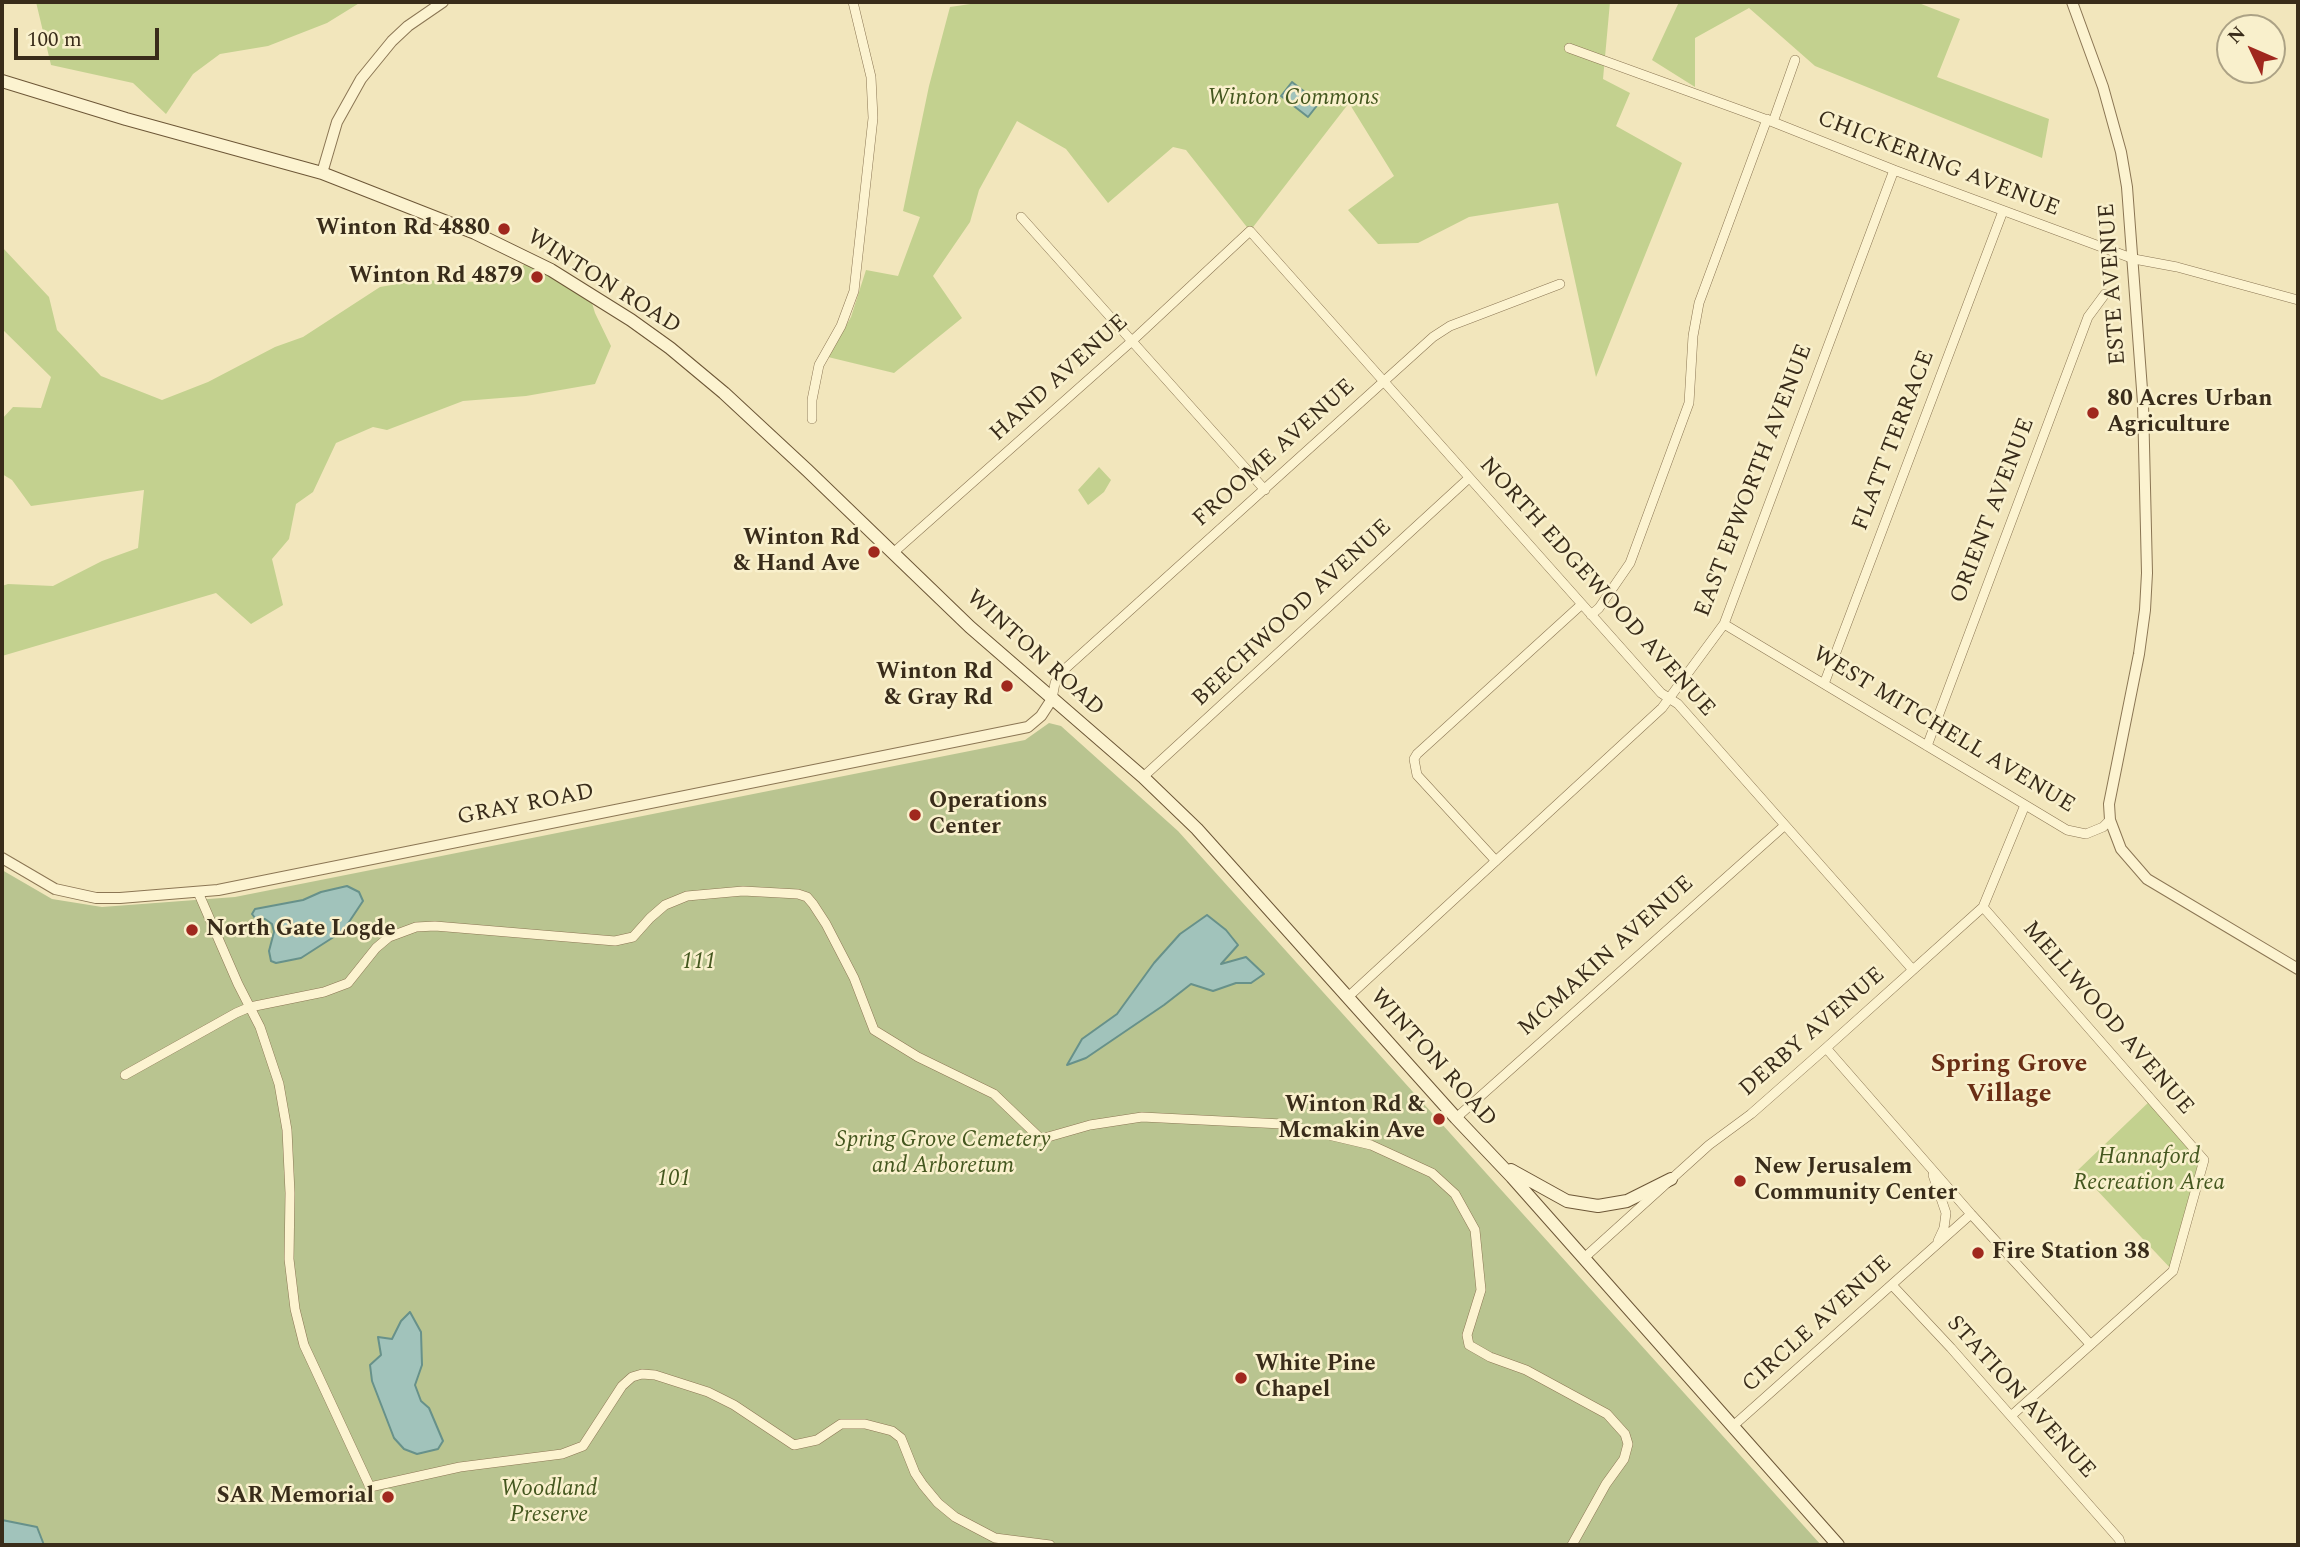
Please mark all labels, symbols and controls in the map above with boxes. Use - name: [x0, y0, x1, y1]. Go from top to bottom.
- scale bar: [18, 14, 163, 58]
- north arrow: [2216, 14, 2286, 84]
- text: N: [2221, 20, 2253, 51]
- text: 100 m: [27, 24, 82, 56]
- park label: Winton Commons: [1207, 85, 1379, 113]
- street label: CHICKERING AVENUE: [1813, 106, 2063, 224]
- street label: ESTE AVENUE: [2095, 202, 2133, 366]
- place label: Winton Rd 4880: [316, 215, 490, 243]
- marker: Winton Rd 4880: [496, 221, 512, 237]
- street label: WINTON ROAD: [521, 225, 685, 341]
- place label: Winton Rd 4879: [349, 263, 523, 291]
- marker: Winton Rd 4879: [529, 269, 545, 285]
- street label: HAND AVENUE: [985, 310, 1135, 448]
- street label: EAST EPWORTH AVENUE: [1690, 341, 1820, 621]
- street label: FLATT TERRACE: [1848, 347, 1942, 535]
- street label: FROOME AVENUE: [1188, 374, 1362, 534]
- place label: 80 Acres Urban Agriculture: [2107, 386, 2272, 440]
- marker: 80 Acres Urban Agriculture: [2085, 405, 2101, 421]
- street label: ORIENT AVENUE: [1946, 414, 2042, 608]
- street label: NORTH EDGEWOOD AVENUE: [1472, 453, 1720, 723]
- street label: BEECHWOOD AVENUE: [1188, 514, 1398, 714]
- place label: Winton Rd & Hand Ave: [733, 525, 860, 579]
- marker: Winton Rd & Hand Ave: [866, 544, 882, 560]
- street label: WINTON ROAD: [959, 585, 1109, 723]
- street label: WEST MITCHELL AVENUE: [1807, 642, 2079, 820]
- place label: Winton Rd & Gray Rd: [876, 659, 993, 713]
- marker: Winton Rd & Gray Rd: [999, 678, 1015, 694]
- street label: GRAY ROAD: [455, 779, 597, 833]
- place label: Operations Center: [929, 788, 1048, 842]
- marker: Operations Center: [907, 807, 923, 823]
- street label: MCMAKIN AVENUE: [1514, 871, 1700, 1043]
- place label: North Gate Logde: [206, 916, 396, 944]
- street label: MELLWOOD AVENUE: [2015, 917, 2199, 1121]
- marker: North Gate Logde: [184, 922, 200, 938]
- park label: 111: [682, 949, 716, 977]
- street label: DERBY AVENUE: [1735, 962, 1891, 1104]
- street label: WINTON ROAD: [1363, 984, 1501, 1134]
- district label: Spring Grove Village: [1931, 1050, 2087, 1112]
- place label: Winton Rd & Mcmakin Ave: [1278, 1092, 1425, 1146]
- marker: Winton Rd & Mcmakin Ave: [1431, 1111, 1447, 1127]
- park label: Spring Grove Cemetery and Arboretum: [835, 1127, 1051, 1181]
- park label: Hannaford Recreation Area: [2073, 1144, 2225, 1198]
- place label: New Jerusalem Community Center: [1754, 1154, 1957, 1208]
- park label: 101: [657, 1166, 691, 1194]
- marker: New Jerusalem Community Center: [1732, 1173, 1748, 1189]
- place label: Fire Station 38: [1992, 1239, 2150, 1267]
- marker: Fire Station 38: [1970, 1245, 1986, 1261]
- street label: CIRCLE AVENUE: [1738, 1251, 1898, 1399]
- street label: STATION AVENUE: [1940, 1311, 2100, 1485]
- place label: White Pine Chapel: [1255, 1351, 1376, 1405]
- marker: White Pine Chapel: [1233, 1370, 1249, 1386]
- park label: Woodland Preserve: [501, 1476, 597, 1530]
- place label: SAR Memorial: [216, 1483, 374, 1511]
- marker: SAR Memorial: [380, 1489, 396, 1505]

